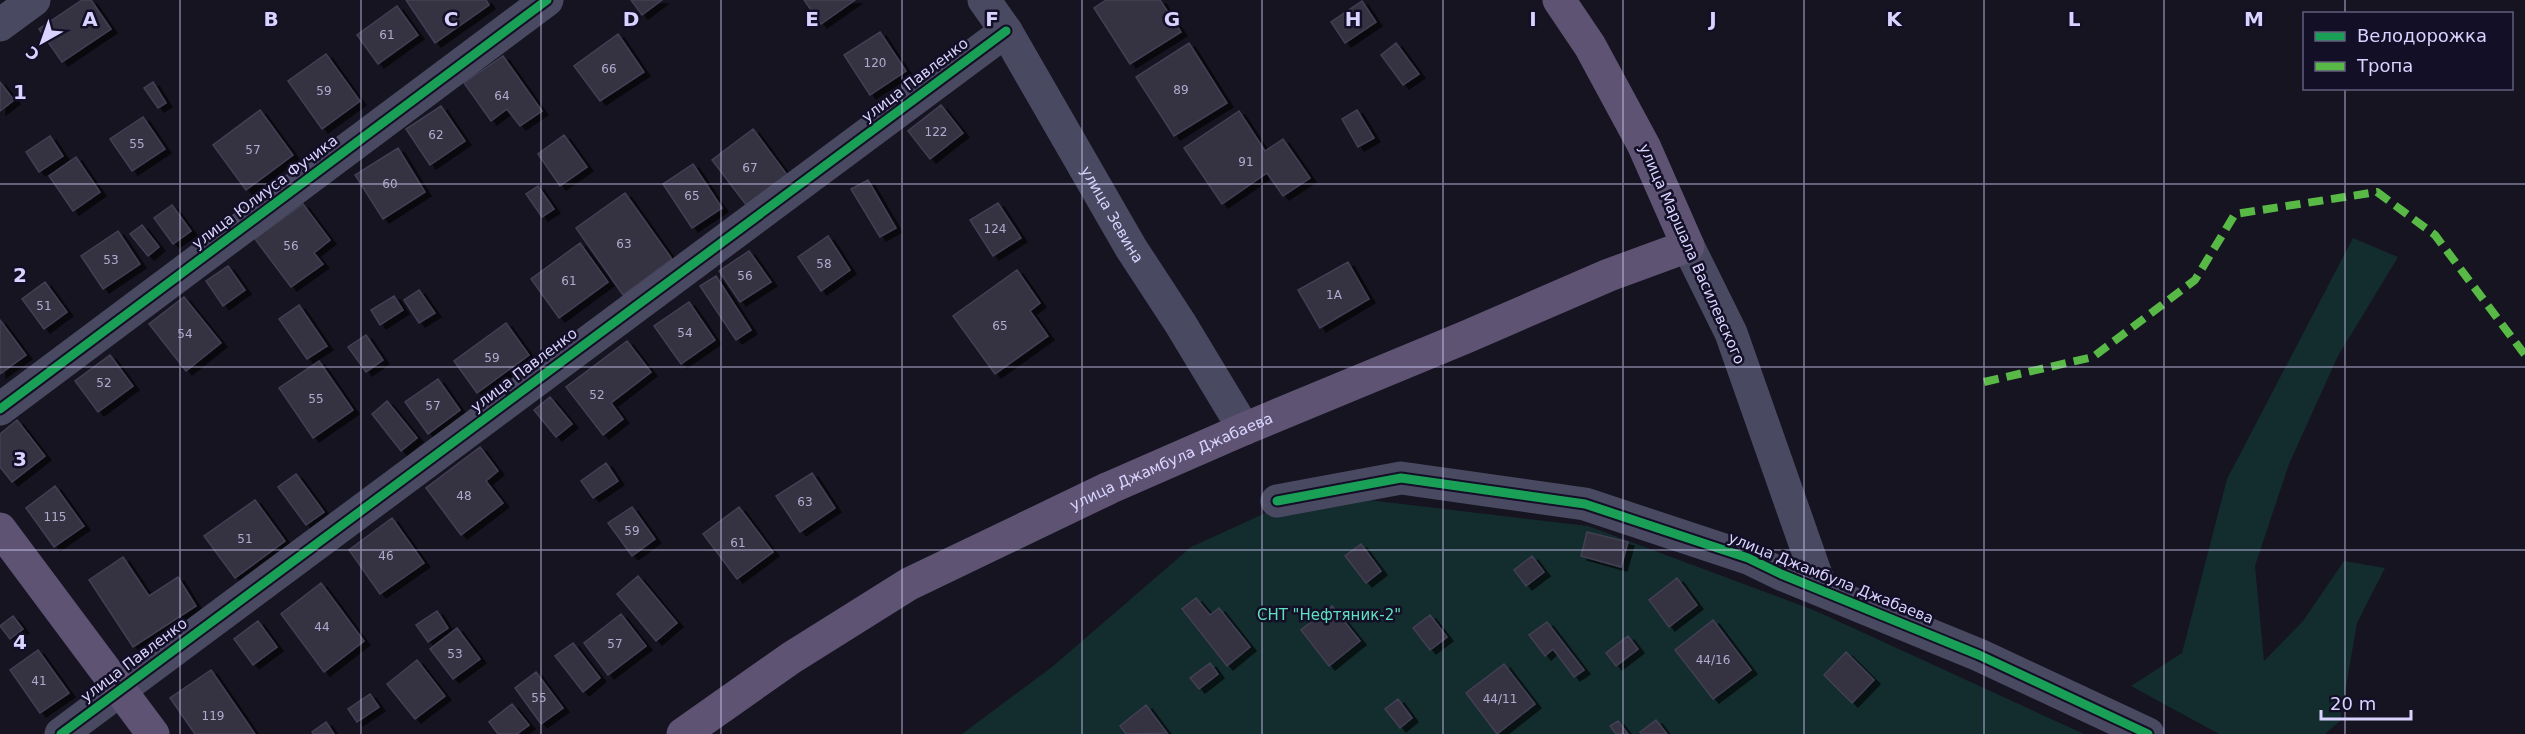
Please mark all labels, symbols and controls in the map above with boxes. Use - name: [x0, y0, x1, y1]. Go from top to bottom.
- text: A: [82, 7, 98, 31]
- text: B: [263, 7, 279, 31]
- text: C: [444, 7, 458, 31]
- text: D: [623, 7, 639, 31]
- text: E: [805, 7, 819, 31]
- text: F: [985, 7, 999, 31]
- text: G: [1164, 7, 1180, 31]
- text: H: [1345, 7, 1361, 31]
- text: I: [1529, 7, 1537, 31]
- text: J: [1707, 7, 1717, 31]
- text: K: [1886, 7, 1903, 31]
- text: L: [2068, 7, 2081, 31]
- text: M: [2244, 7, 2264, 31]
- north arrow: [12, 12, 72, 72]
- legend: [2303, 12, 2513, 90]
- text: Велодорожка: [2357, 25, 2487, 46]
- house number: 61: [379, 28, 395, 42]
- street label: улица Павленко: [858, 34, 972, 126]
- text: С: [22, 42, 43, 64]
- text: Тропа: [2356, 55, 2413, 76]
- house number: 120: [864, 56, 886, 70]
- house number: 66: [601, 62, 617, 76]
- text: 1: [13, 80, 27, 104]
- house number: 89: [1173, 83, 1189, 97]
- house number: 59: [316, 84, 332, 98]
- house number: 64: [494, 89, 510, 103]
- house number: 122: [925, 125, 947, 139]
- house number: 62: [428, 128, 444, 142]
- street label: улица Юлиуса Фучика: [189, 131, 341, 253]
- house number: 55: [129, 137, 145, 151]
- street label: улица Маршала Василевского: [1635, 141, 1749, 367]
- house number: 57: [245, 143, 261, 157]
- house number: 91: [1238, 155, 1254, 169]
- house number: 67: [742, 161, 758, 175]
- street label: улица Зевина: [1077, 163, 1147, 266]
- house number: 60: [382, 177, 398, 191]
- house number: 65: [684, 189, 700, 203]
- house number: 124: [984, 222, 1006, 236]
- house number: 63: [616, 237, 632, 251]
- house number: 56: [283, 239, 299, 253]
- house number: 53: [103, 253, 119, 267]
- house number: 58: [816, 257, 832, 271]
- text: 2: [13, 263, 27, 287]
- house number: 56: [737, 269, 753, 283]
- house number: 61: [561, 274, 577, 288]
- house number: 1А: [1326, 288, 1343, 302]
- house number: 51: [36, 299, 52, 313]
- house number: 65: [992, 319, 1008, 333]
- street label: улица Павленко: [467, 324, 581, 416]
- house number: 54: [677, 326, 693, 340]
- house number: 54: [177, 327, 193, 341]
- house number: 59: [484, 351, 500, 365]
- house number: 52: [96, 376, 112, 390]
- house number: 52: [589, 388, 605, 402]
- house number: 55: [308, 392, 324, 406]
- house number: 57: [425, 399, 441, 413]
- street label: улица Джамбула Джабаева: [1067, 409, 1276, 514]
- text: 3: [13, 447, 27, 471]
- house number: 48: [456, 489, 472, 503]
- house number: 63: [797, 495, 813, 509]
- house number: 115: [44, 510, 66, 524]
- house number: 59: [624, 524, 640, 538]
- street label: улица Джамбула Джабаева: [1726, 528, 1936, 628]
- house number: 51: [237, 532, 253, 546]
- house number: 61: [730, 536, 746, 550]
- house number: 46: [378, 549, 394, 563]
- park label: СНТ "Нефтяник-2": [1257, 606, 1401, 624]
- street label: улица Павленко: [77, 614, 191, 706]
- house number: 44: [314, 620, 330, 634]
- text: 4: [13, 630, 27, 654]
- house number: 57: [607, 637, 623, 651]
- house number: 53: [447, 647, 463, 661]
- house number: 44/16: [1696, 653, 1730, 667]
- house number: 41: [31, 674, 47, 688]
- scale bar: [2321, 683, 2411, 721]
- house number: 55: [531, 691, 547, 705]
- house number: 44/11: [1483, 692, 1517, 706]
- text: 20 m: [2330, 693, 2376, 714]
- house number: 119: [202, 709, 224, 723]

